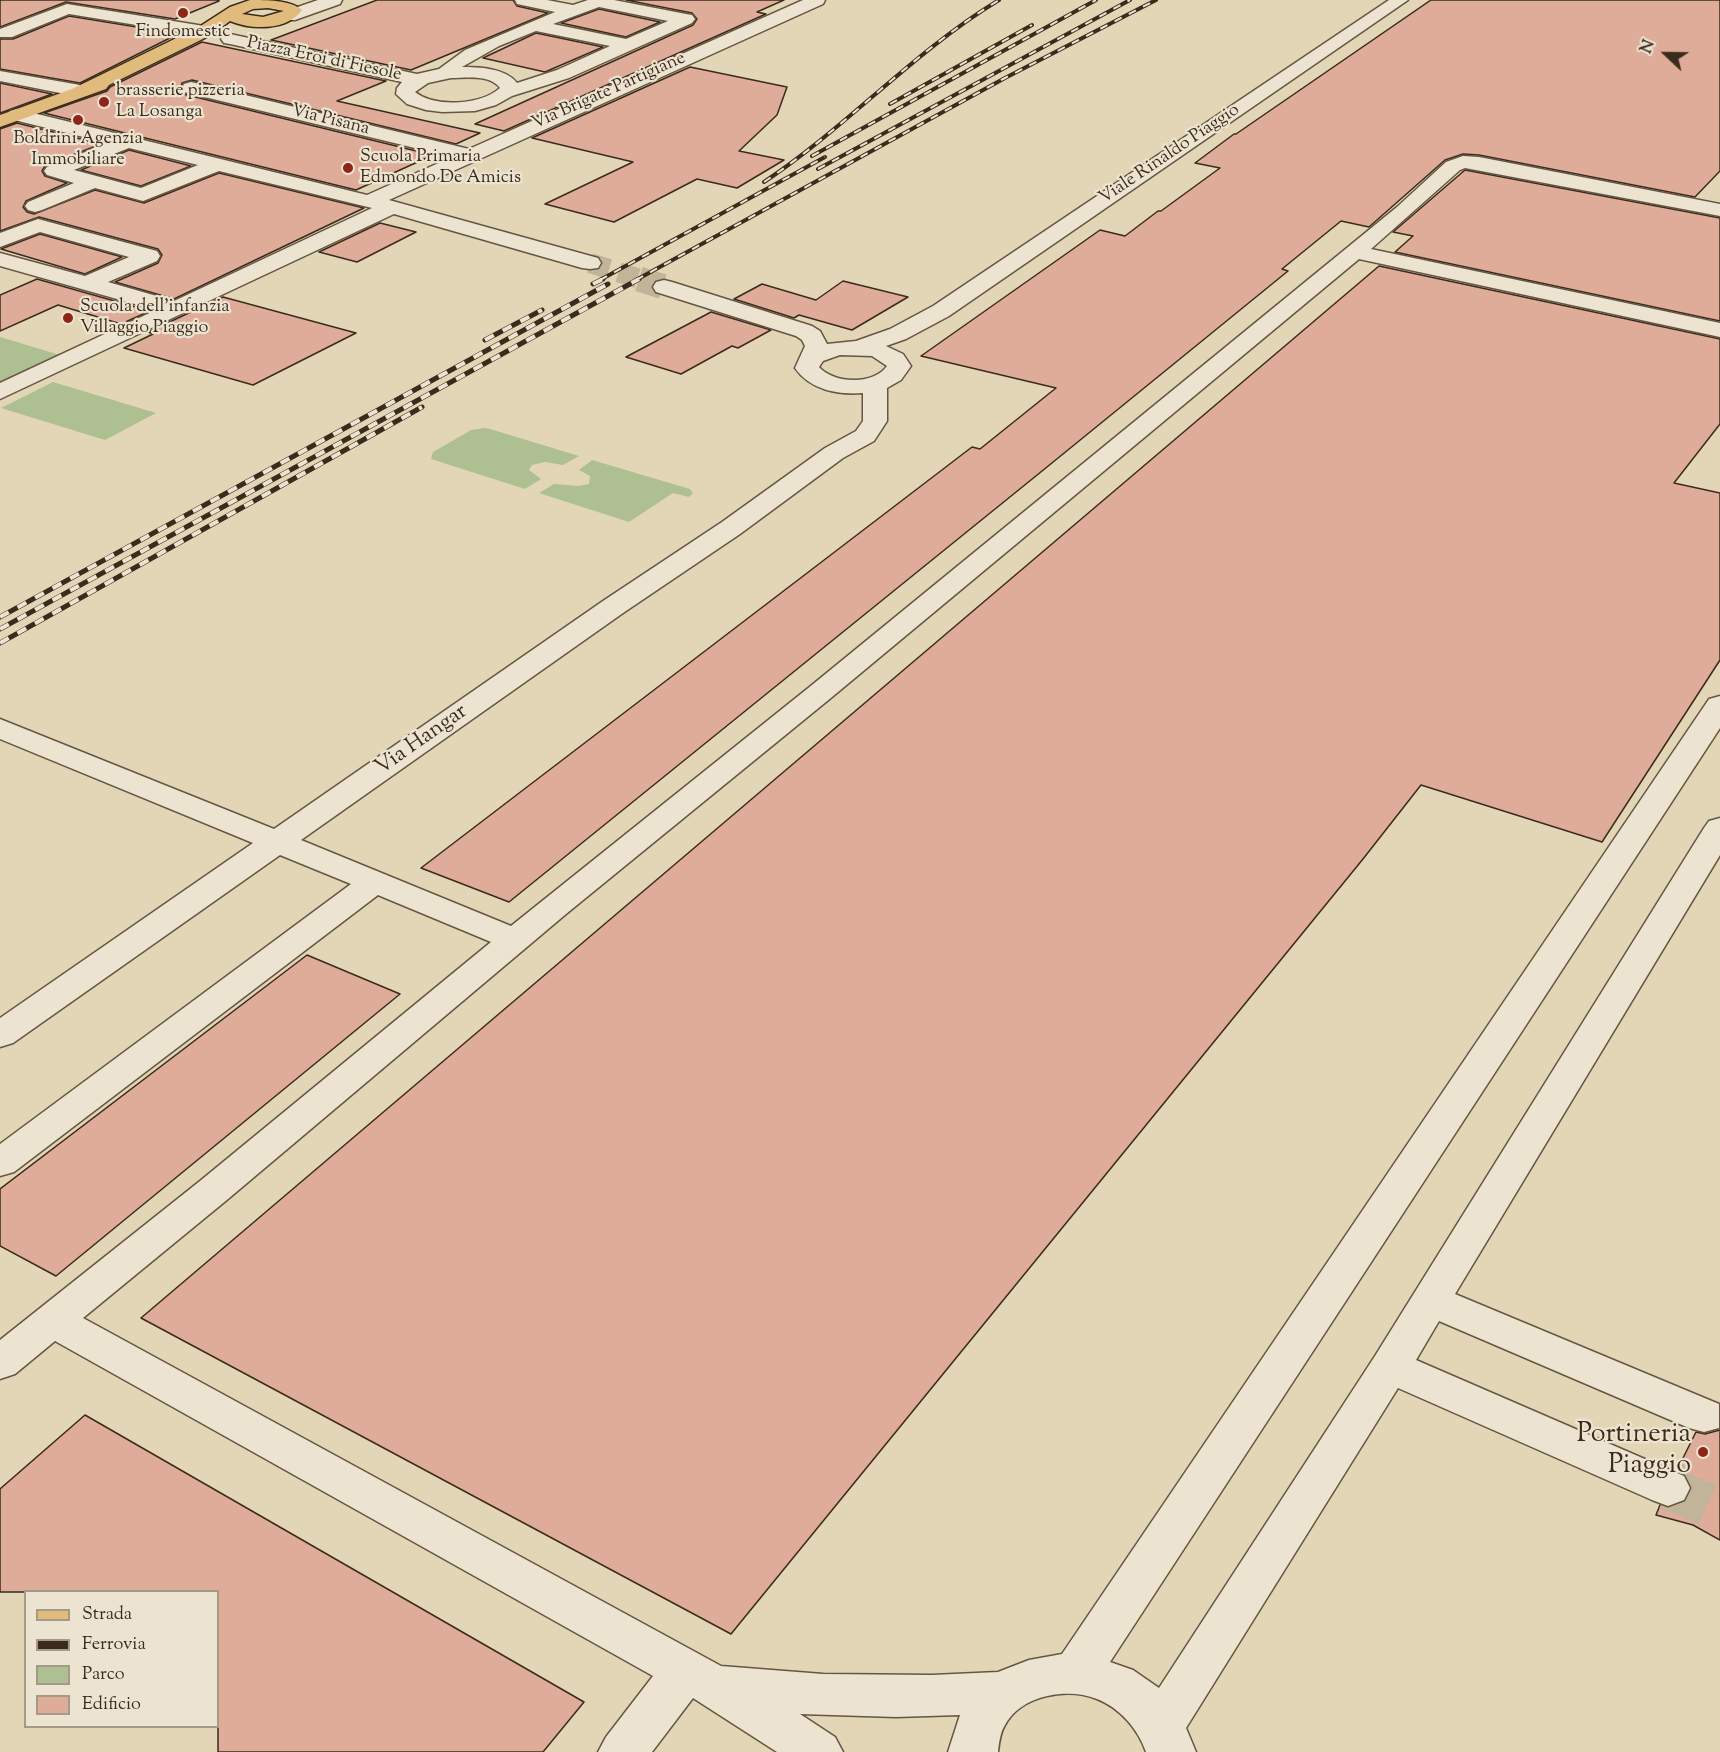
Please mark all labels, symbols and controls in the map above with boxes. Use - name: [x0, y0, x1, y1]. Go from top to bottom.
- marker: Findomestic: [176, 6, 190, 20]
- place label: Findomestic: [136, 22, 230, 44]
- north arrow: [1636, 24, 1696, 84]
- street label: Piazza Eroi di Fiesole: [245, 33, 403, 87]
- text: N: [1636, 37, 1662, 57]
- street label: Via Brigate Partigiane: [529, 48, 689, 136]
- place label: brasserie pizzeria La Losanga: [116, 81, 245, 124]
- marker: brasserie pizzeria La Losanga: [97, 95, 111, 109]
- street label: Viale Rinaldo Piaggio: [1096, 100, 1244, 210]
- street label: Via Pisana: [289, 101, 371, 141]
- marker: Boldrini Agenzia Immobiliare: [71, 113, 85, 127]
- place label: Boldrini Agenzia Immobiliare: [13, 129, 143, 172]
- place label: Scuola Primaria Edmondo De Amicis: [360, 147, 521, 190]
- marker: Scuola Primaria Edmondo De Amicis: [341, 161, 355, 175]
- place label: Scuola dell'infanzia Villaggio Piaggio: [80, 297, 230, 340]
- marker: Scuola dell'infanzia Villaggio Piaggio: [61, 311, 75, 325]
- street label: Via Hangar: [371, 700, 473, 782]
- place label: Portineria Piaggio: [1577, 1420, 1691, 1483]
- marker: Portineria Piaggio: [1696, 1445, 1710, 1459]
- legend: [24, 1590, 219, 1728]
- text: Strada: [82, 1602, 132, 1628]
- text: Ferrovia: [82, 1632, 146, 1658]
- text: Parco: [82, 1662, 125, 1688]
- text: Edificio: [82, 1692, 141, 1718]

